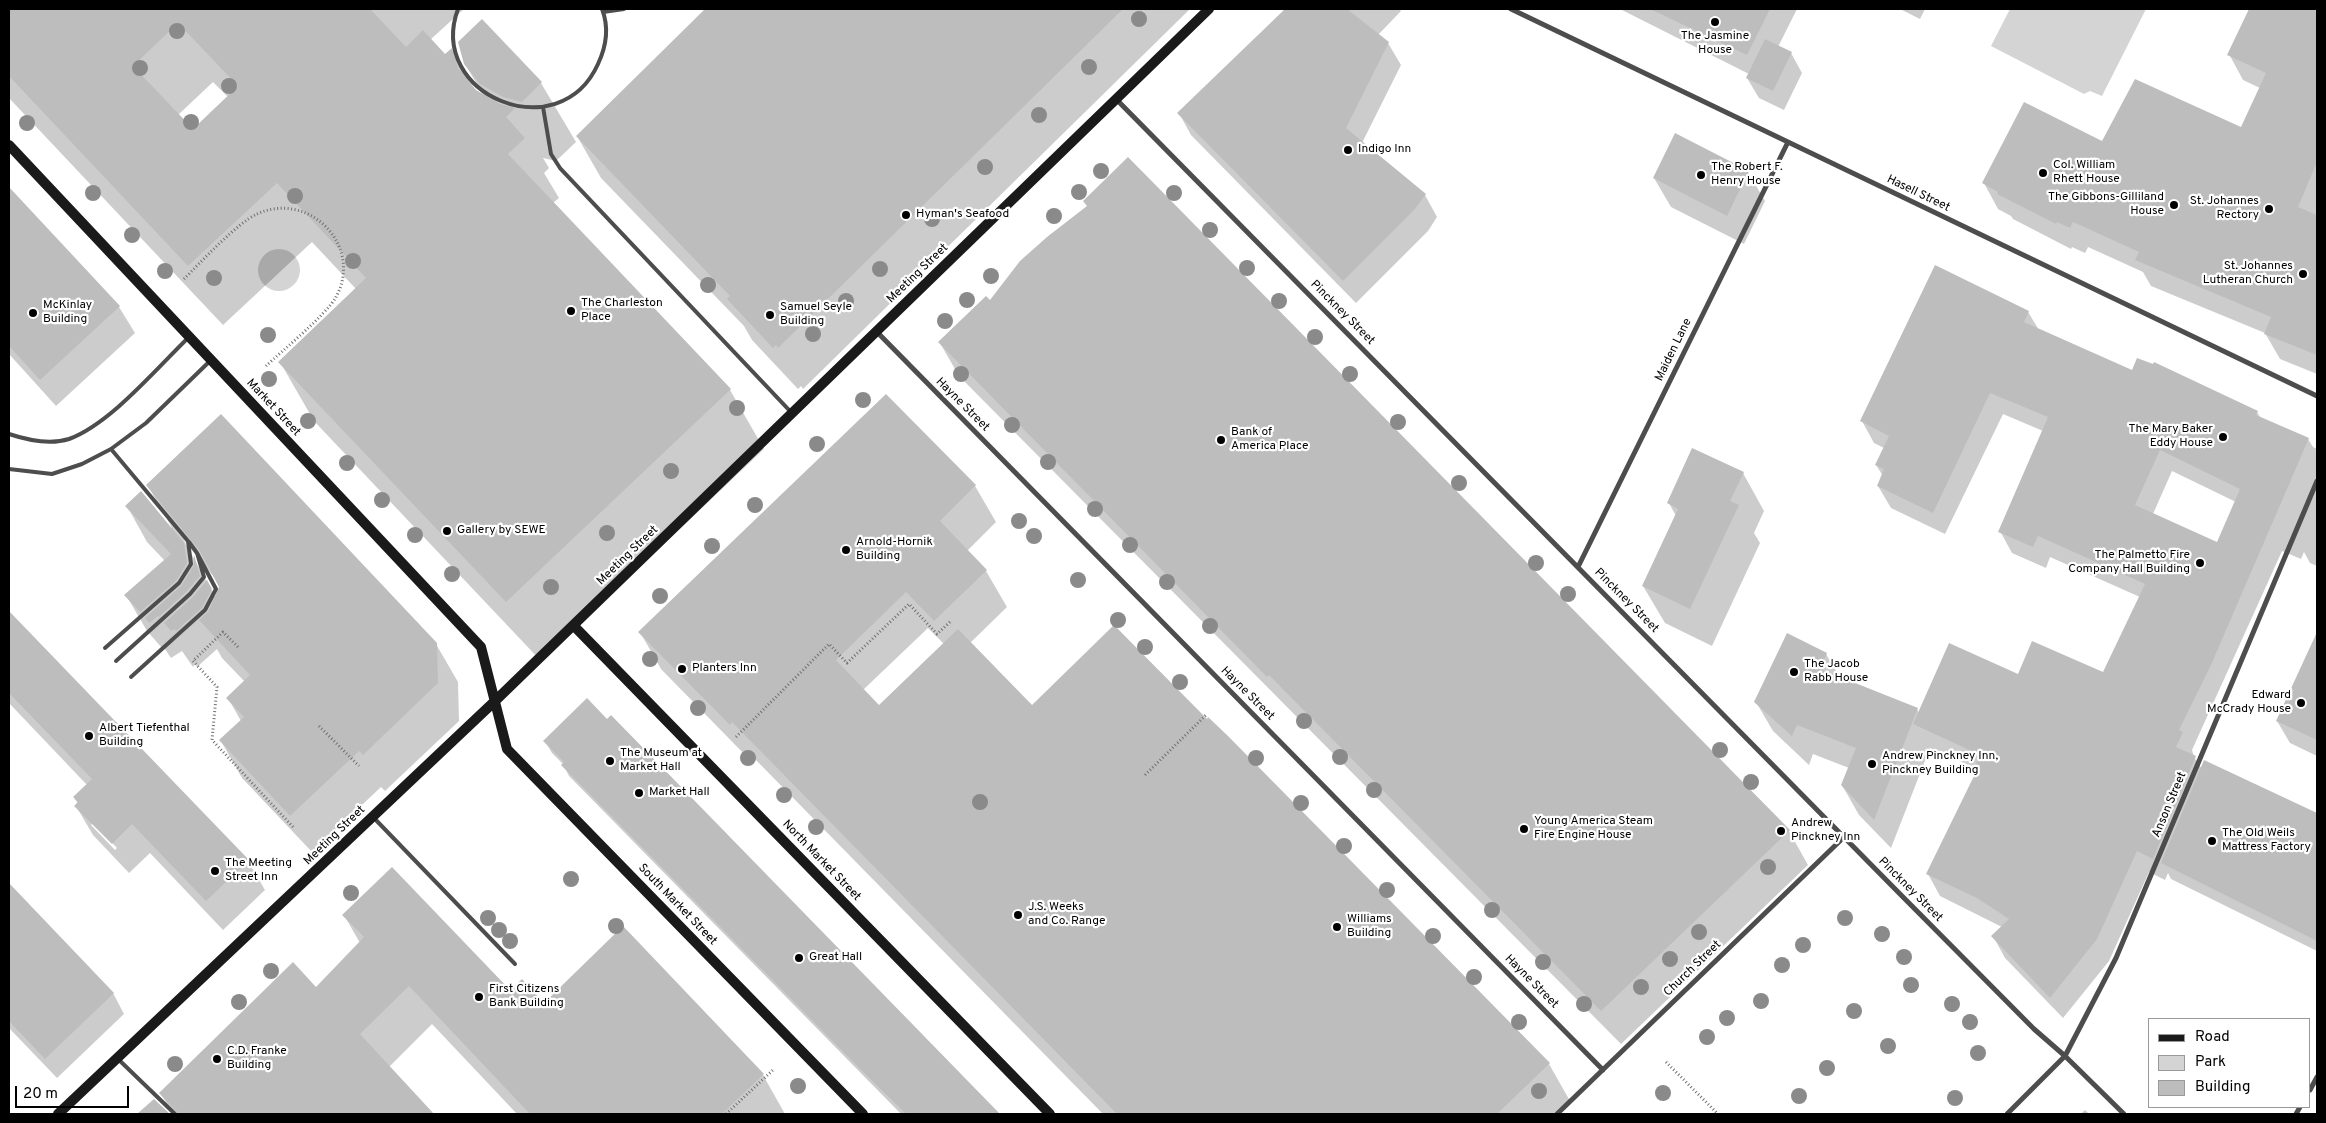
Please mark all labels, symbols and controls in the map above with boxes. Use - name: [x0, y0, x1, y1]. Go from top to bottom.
- marker: The Jasmine House: [1709, 16, 1721, 28]
- place label: The Jasmine House: [1681, 30, 1749, 58]
- place label: Indigo Inn: [1358, 143, 1411, 157]
- marker: Indigo Inn: [1342, 144, 1354, 156]
- place label: Col. William Rhett House: [2053, 159, 2120, 187]
- place label: The Robert F. Henry House: [1711, 161, 1783, 189]
- marker: Col. William Rhett House: [2037, 167, 2049, 179]
- marker: The Robert F. Henry House: [1695, 169, 1707, 181]
- street label: Hasell Street: [1884, 173, 1952, 215]
- place label: The Gibbons-Gilliland House: [2048, 191, 2164, 219]
- place label: St. Johannes Rectory: [2190, 195, 2259, 223]
- marker: The Gibbons-Gilliland House: [2168, 199, 2180, 211]
- marker: St. Johannes Rectory: [2263, 203, 2275, 215]
- place label: Hyman's Seafood: [916, 208, 1009, 222]
- marker: Hyman's Seafood: [900, 209, 912, 221]
- street label: Meeting Street: [884, 241, 952, 307]
- place label: St. Johannes Lutheran Church: [2203, 260, 2293, 288]
- marker: St. Johannes Lutheran Church: [2297, 268, 2309, 280]
- street label: Pinckney Street: [1307, 278, 1377, 348]
- place label: The Charleston Place: [581, 297, 663, 325]
- place label: McKinlay Building: [43, 299, 92, 327]
- place label: Samuel Seyle Building: [780, 301, 852, 329]
- marker: The Charleston Place: [565, 305, 577, 317]
- marker: McKinlay Building: [27, 307, 39, 319]
- marker: Samuel Seyle Building: [764, 309, 776, 321]
- street label: Maiden Lane: [1653, 316, 1695, 384]
- street label: Hayne Street: [932, 375, 992, 435]
- street label: Market Street: [243, 376, 303, 440]
- place label: The Mary Baker Eddy House: [2129, 423, 2213, 451]
- place label: Bank of America Place: [1231, 426, 1308, 454]
- marker: The Mary Baker Eddy House: [2217, 431, 2229, 443]
- marker: Bank of America Place: [1215, 434, 1227, 446]
- street label: Meeting Street: [594, 523, 662, 589]
- place label: Gallery by SEWE: [457, 524, 546, 538]
- marker: Gallery by SEWE: [441, 525, 453, 537]
- place label: Arnold-Hornik Building: [856, 536, 933, 564]
- marker: Arnold-Hornik Building: [840, 544, 852, 556]
- place label: The Palmetto Fire Company Hall Building: [2068, 549, 2190, 577]
- marker: The Palmetto Fire Company Hall Building: [2194, 557, 2206, 569]
- street label: Pinckney Street: [1591, 566, 1661, 636]
- place label: The Jacob Rabb House: [1804, 658, 1868, 686]
- place label: Planters Inn: [692, 662, 757, 676]
- marker: Planters Inn: [676, 663, 688, 675]
- street label: Hayne Street: [1217, 664, 1277, 724]
- marker: The Jacob Rabb House: [1788, 666, 1800, 678]
- place label: Edward McCrady House: [2207, 689, 2291, 717]
- marker: Edward McCrady House: [2295, 697, 2307, 709]
- place label: Albert Tiefenthal Building: [99, 722, 190, 750]
- marker: Albert Tiefenthal Building: [83, 730, 95, 742]
- place label: The Museum at Market Hall: [620, 747, 702, 775]
- place label: Andrew Pinckney Inn, Pinckney Building: [1882, 750, 1998, 778]
- marker: The Museum at Market Hall: [604, 755, 616, 767]
- marker: Andrew Pinckney Inn, Pinckney Building: [1866, 758, 1878, 770]
- street label: Anson Street: [2150, 770, 2190, 840]
- place label: Market Hall: [649, 786, 710, 800]
- marker: Market Hall: [633, 787, 645, 799]
- street label: Meeting Street: [301, 803, 369, 869]
- place label: Young America Steam Fire Engine House: [1534, 815, 1653, 843]
- place label: Andrew Pinckney Inn: [1791, 817, 1860, 845]
- street label: North Market Street: [779, 818, 863, 904]
- marker: Young America Steam Fire Engine House: [1518, 823, 1530, 835]
- marker: Andrew Pinckney Inn: [1775, 825, 1787, 837]
- place label: The Old Weils Mattress Factory: [2222, 827, 2311, 855]
- marker: The Old Weils Mattress Factory: [2206, 835, 2218, 847]
- street label: Pinckney Street: [1875, 855, 1945, 925]
- place label: The Meeting Street Inn: [225, 857, 292, 885]
- street label: South Market Street: [635, 861, 719, 949]
- marker: The Meeting Street Inn: [209, 865, 221, 877]
- place label: J.S. Weeks and Co. Range: [1028, 901, 1105, 929]
- marker: J.S. Weeks and Co. Range: [1012, 909, 1024, 921]
- place label: Williams Building: [1347, 913, 1392, 941]
- marker: Williams Building: [1331, 921, 1343, 933]
- street label: Church Street: [1661, 938, 1725, 1000]
- place label: Great Hall: [809, 951, 862, 965]
- marker: Great Hall: [793, 952, 805, 964]
- street label: Hayne Street: [1501, 952, 1561, 1012]
- place label: First Citizens Bank Building: [489, 983, 564, 1011]
- marker: First Citizens Bank Building: [473, 991, 485, 1003]
- legend: [2148, 1018, 2311, 1108]
- text: Road: [2195, 1028, 2230, 1047]
- place label: C.D. Franke Building: [227, 1045, 287, 1073]
- marker: C.D. Franke Building: [211, 1053, 223, 1065]
- text: Park: [2195, 1053, 2226, 1072]
- scale bar: [18, 1076, 131, 1108]
- text: Building: [2195, 1078, 2250, 1097]
- text: 20 m: [23, 1085, 58, 1104]

